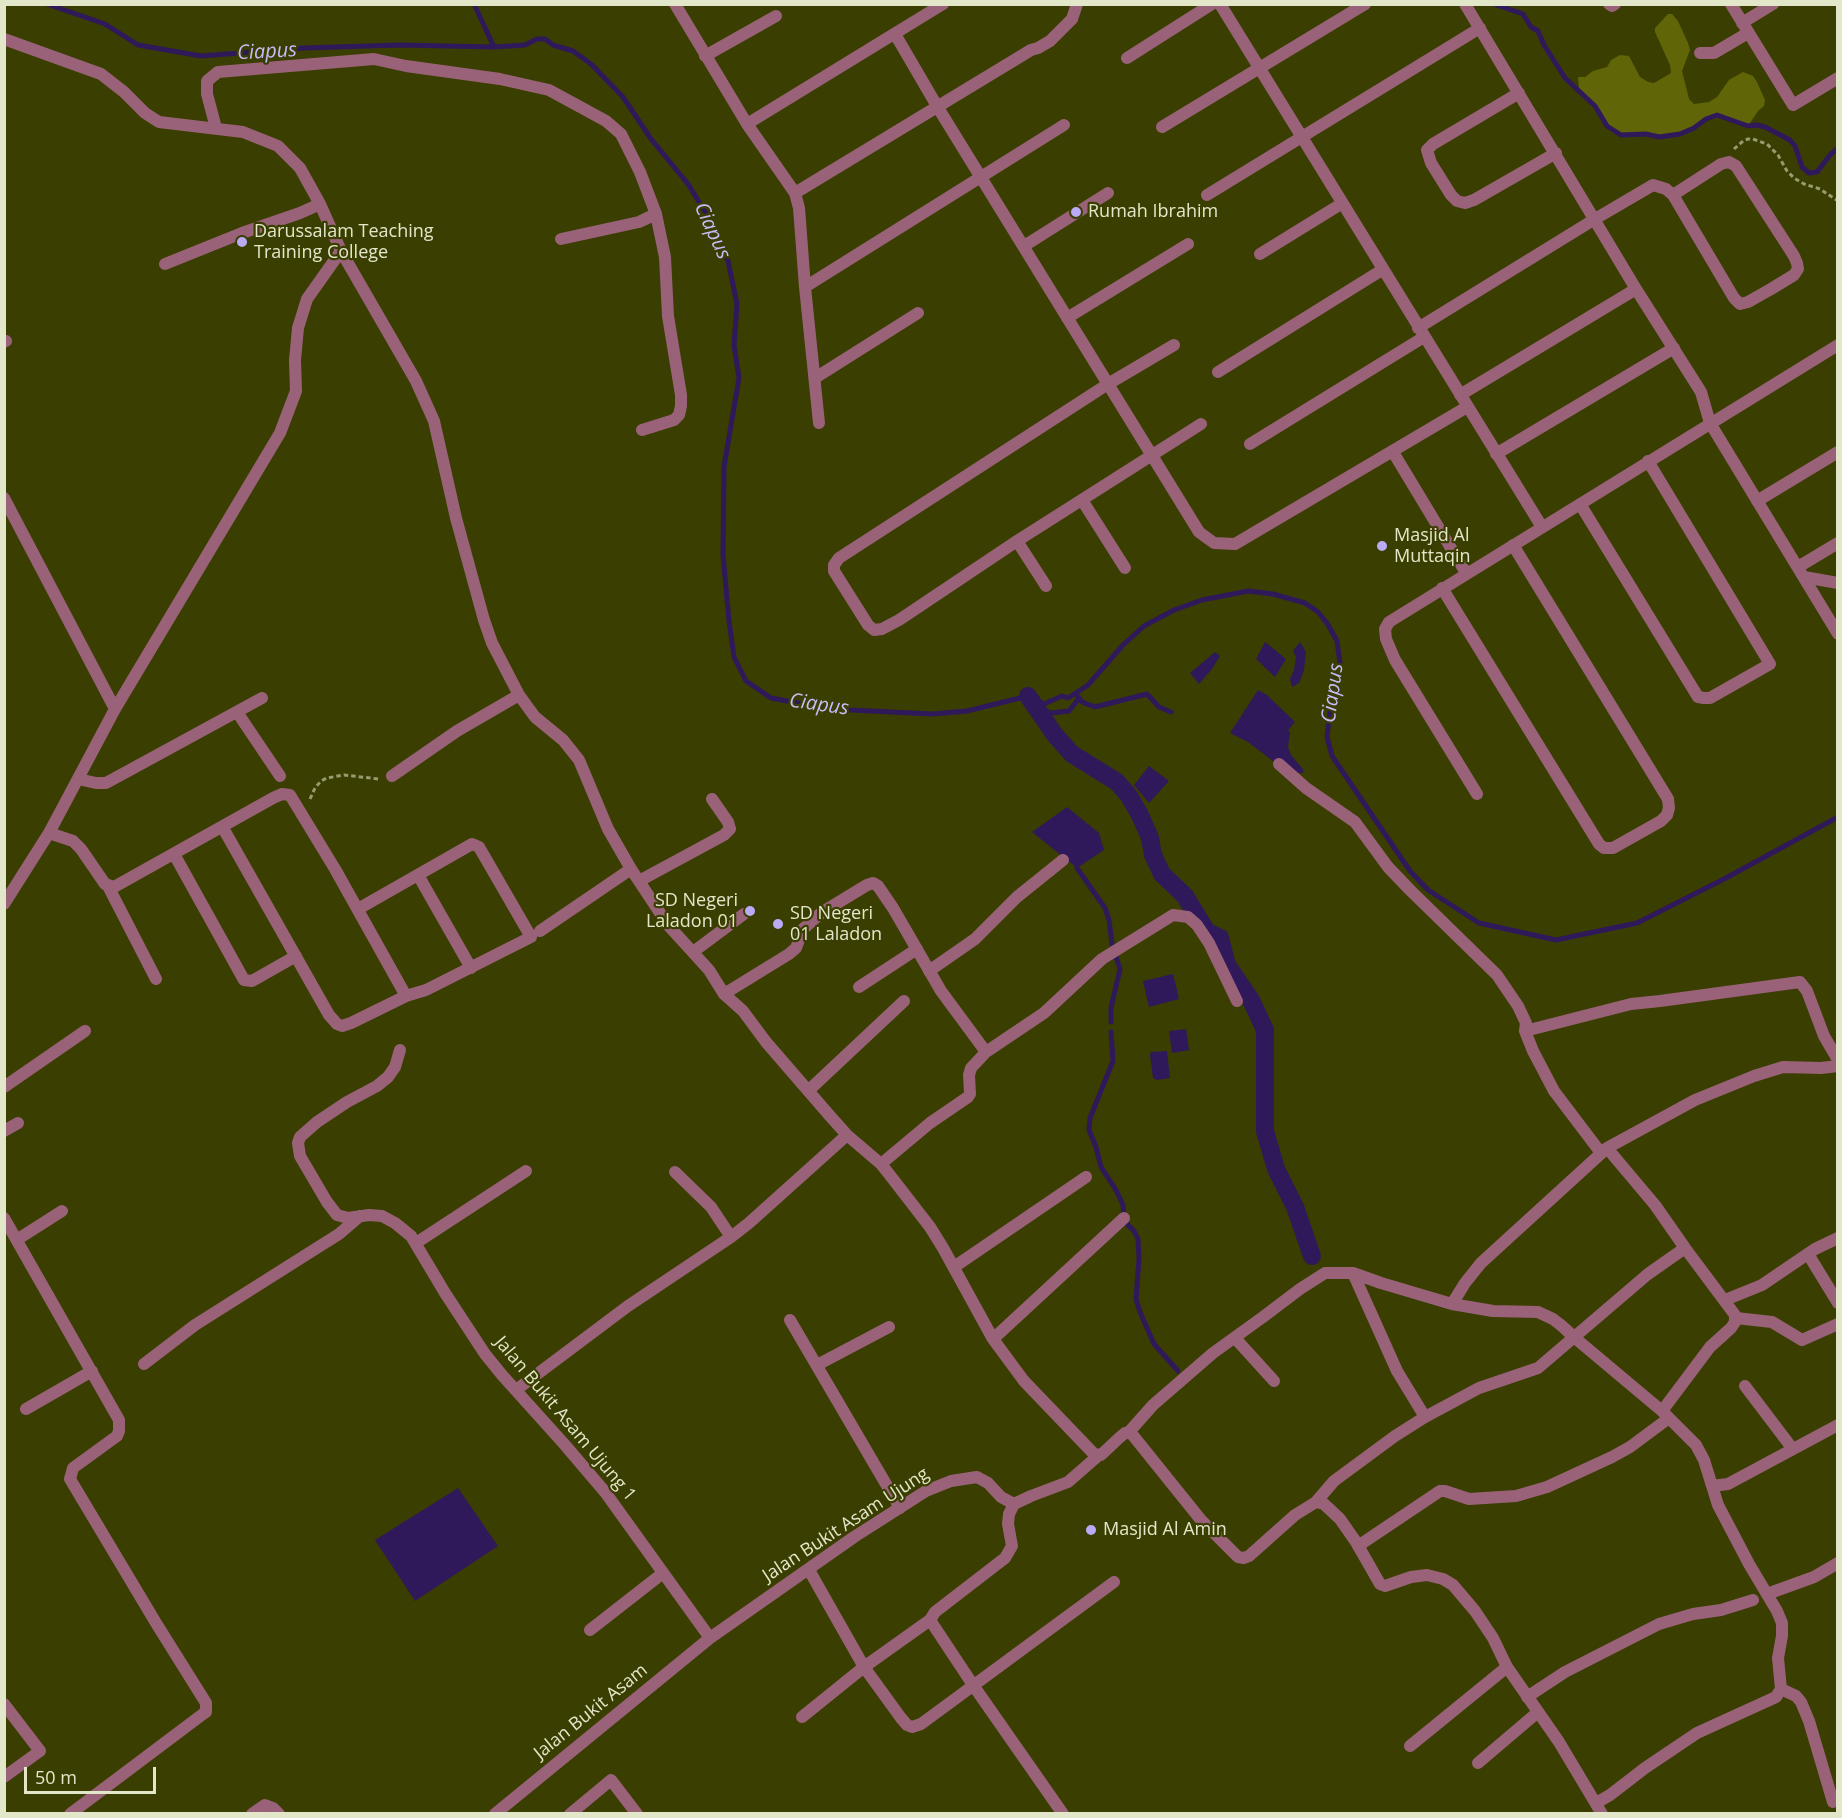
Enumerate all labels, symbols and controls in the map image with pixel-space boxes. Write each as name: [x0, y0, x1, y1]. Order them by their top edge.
water label: Ciapus: [237, 38, 297, 66]
water label: Ciapus: [688, 199, 736, 263]
place label: Rumah Ibrahim: [1088, 201, 1218, 223]
marker: Rumah Ibrahim: [1069, 205, 1083, 219]
place label: Darussalam Teaching Training College: [254, 221, 434, 264]
marker: Darussalam Teaching Training College: [235, 235, 249, 249]
place label: Masjid Al Muttaqin: [1394, 525, 1471, 568]
marker: Masjid Al Muttaqin: [1375, 539, 1389, 553]
water label: Ciapus: [1317, 662, 1349, 724]
water label: Ciapus: [788, 689, 850, 721]
place label: SD Negeri Laladon 01: [646, 890, 738, 932]
place label: SD Negeri 01 Laladon: [790, 903, 882, 946]
marker: SD Negeri Laladon 01: [743, 904, 757, 918]
marker: SD Negeri 01 Laladon: [771, 917, 785, 931]
street label: Jalan Bukit Asam Ujung 1: [490, 1332, 640, 1506]
street label: Jalan Bukit Asam Ujung: [759, 1463, 933, 1587]
place label: Masjid Al Amin: [1103, 1519, 1227, 1541]
marker: Masjid Al Amin: [1084, 1523, 1098, 1537]
street label: Jalan Bukit Asam: [530, 1660, 652, 1764]
scale bar: [27, 1755, 159, 1793]
text: 50 m: [35, 1765, 77, 1789]

